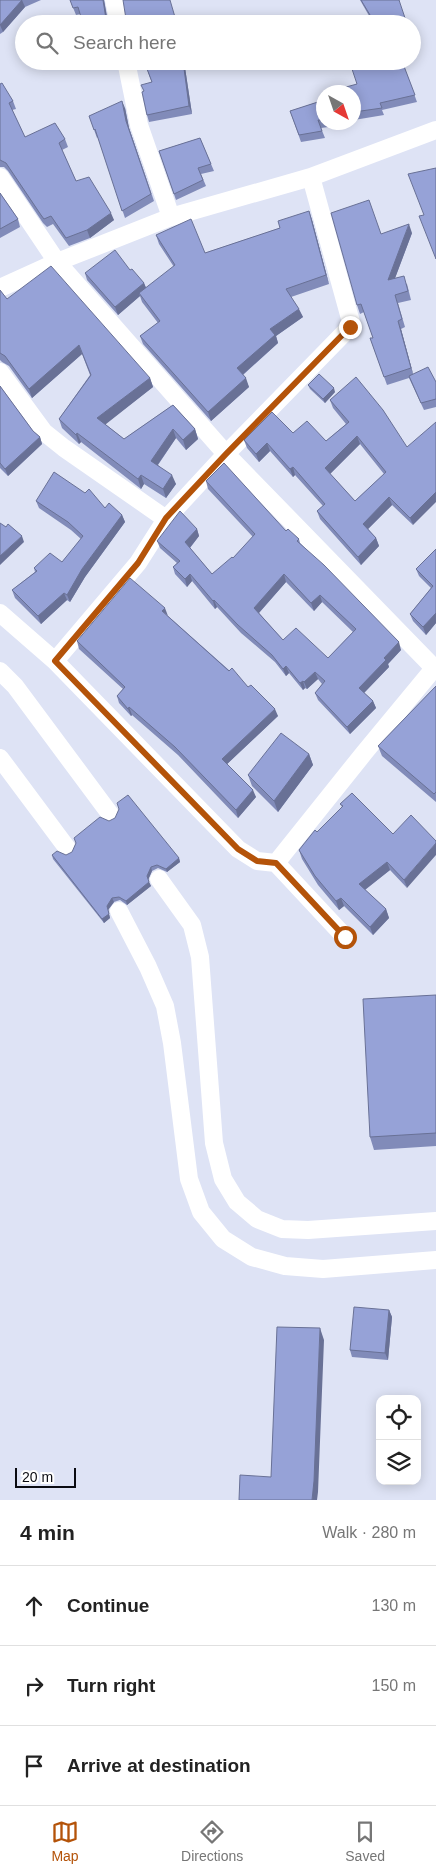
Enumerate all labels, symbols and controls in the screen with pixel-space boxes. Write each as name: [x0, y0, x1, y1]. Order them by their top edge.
search box: [15, 15, 421, 70]
icon: search: [33, 29, 61, 57]
text: Search here: [73, 32, 177, 53]
north arrow: [316, 85, 361, 130]
route end: [339, 316, 362, 339]
route start: [334, 926, 357, 949]
map controls: [376, 1395, 421, 1485]
button: locate: [376, 1395, 421, 1440]
button: layers: [376, 1440, 421, 1485]
scale bar: [15, 1465, 76, 1488]
text: 20 m: [22, 1469, 53, 1485]
text: 4 min: [20, 1521, 75, 1544]
text: Walk · 280 m: [322, 1524, 416, 1541]
icon: ahead: [20, 1592, 48, 1620]
text: Continue: [67, 1595, 149, 1616]
text: 130 m: [372, 1597, 416, 1614]
icon: right: [20, 1672, 48, 1700]
text: Turn right: [67, 1675, 155, 1696]
text: 150 m: [372, 1677, 416, 1694]
icon: arrive: [20, 1752, 48, 1780]
text: Arrive at destination: [67, 1755, 251, 1776]
tab: Map: [51, 1818, 79, 1864]
tab: Directions: [181, 1818, 243, 1864]
tab: Saved: [345, 1818, 385, 1864]

